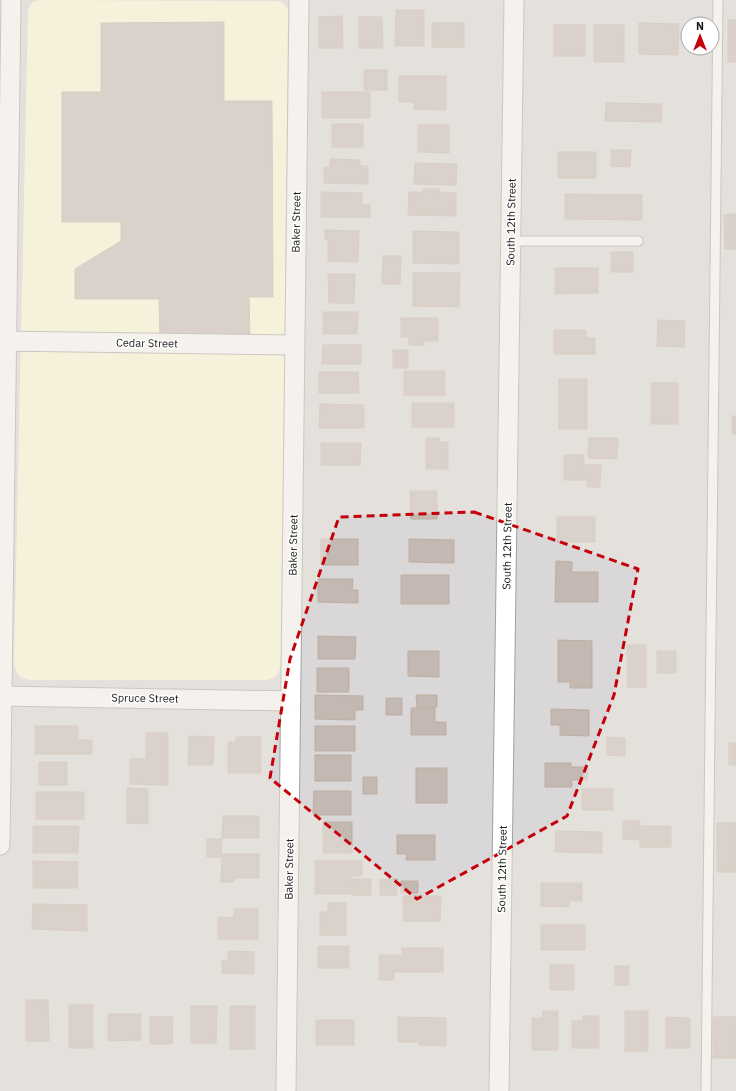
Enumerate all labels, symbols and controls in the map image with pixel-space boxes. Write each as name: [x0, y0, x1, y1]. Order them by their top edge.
north arrow: [680, 16, 720, 56]
text: N: [696, 19, 704, 33]
street label: South 12th Street: [503, 178, 519, 266]
street label: Baker Street: [288, 191, 304, 253]
street label: Cedar Street: [116, 335, 178, 351]
street label: South 12th Street: [499, 502, 515, 590]
street label: Baker Street: [285, 514, 301, 576]
street label: Spruce Street: [111, 690, 179, 706]
street label: South 12th Street: [494, 825, 510, 913]
street label: Baker Street: [281, 838, 297, 900]

